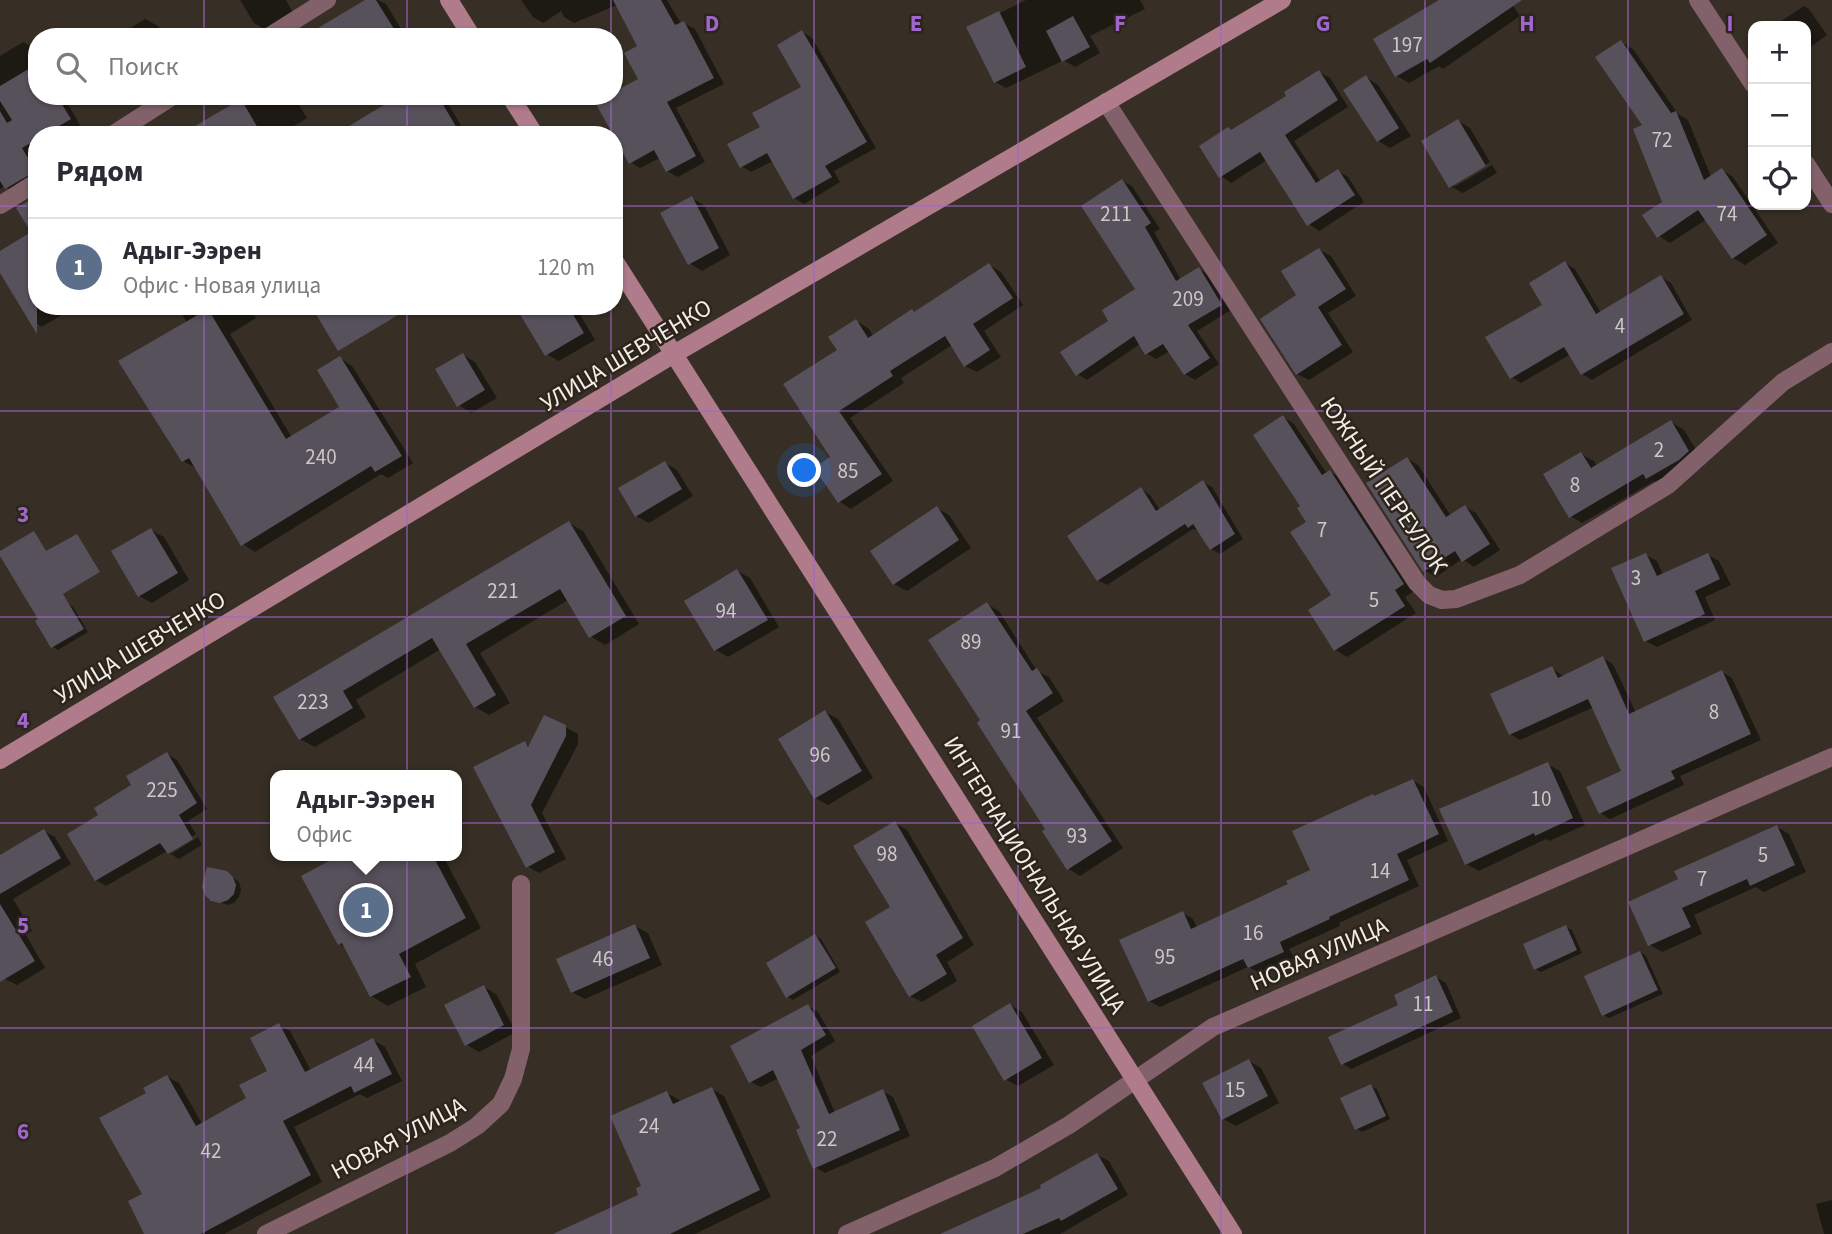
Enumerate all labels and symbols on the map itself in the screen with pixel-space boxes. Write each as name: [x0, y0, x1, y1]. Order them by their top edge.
text: D: [705, 7, 719, 40]
text: E: [910, 7, 922, 40]
text: F: [1114, 7, 1126, 40]
text: G: [1316, 7, 1330, 40]
text: H: [1519, 7, 1535, 40]
text: I: [1727, 7, 1733, 40]
house number: 197: [1391, 30, 1423, 60]
house number: 72: [1652, 125, 1672, 155]
house number: 211: [1100, 199, 1132, 229]
house number: 74: [1717, 199, 1737, 229]
house number: 209: [1172, 284, 1204, 314]
street label: УЛИЦА ШЕВЧЕНКО: [534, 290, 719, 421]
house number: 4: [1615, 311, 1625, 341]
street label: ЮЖНЫЙ ПЕРЕУЛОК: [1311, 390, 1456, 581]
house number: 2: [1654, 435, 1664, 465]
house number: 240: [305, 442, 337, 472]
your location: [787, 453, 821, 487]
house number: 85: [838, 456, 858, 486]
house number: 8: [1570, 470, 1580, 500]
text: 3: [17, 498, 29, 531]
house number: 7: [1317, 515, 1327, 545]
house number: 3: [1631, 563, 1641, 593]
house number: 221: [487, 576, 519, 606]
street label: УЛИЦА ШЕВЧЕНКО: [48, 582, 233, 713]
house number: 5: [1369, 585, 1379, 615]
house number: 94: [716, 596, 736, 626]
house number: 89: [961, 627, 981, 657]
house number: 223: [297, 687, 329, 717]
house number: 8: [1709, 697, 1719, 727]
text: 4: [17, 704, 29, 737]
house number: 91: [1001, 716, 1021, 746]
street label: ИНТЕРНАЦИОНАЛЬНАЯ УЛИЦА: [934, 730, 1135, 1021]
house number: 96: [810, 740, 830, 770]
house number: 225: [146, 775, 178, 805]
house number: 10: [1531, 784, 1551, 814]
house number: 93: [1067, 821, 1087, 851]
house number: 98: [877, 839, 897, 869]
house number: 5: [1758, 840, 1768, 870]
house number: 14: [1370, 856, 1390, 886]
house number: 7: [1697, 864, 1707, 894]
pin: 1: [343, 884, 389, 936]
street label: НОВАЯ УЛИЦА: [1245, 908, 1394, 1000]
text: 5: [17, 909, 29, 942]
house number: 16: [1243, 918, 1263, 948]
house number: 95: [1155, 942, 1175, 972]
house number: 46: [593, 944, 613, 974]
house number: 11: [1413, 989, 1433, 1019]
house number: 44: [354, 1050, 374, 1080]
house number: 15: [1225, 1075, 1245, 1105]
street label: НОВАЯ УЛИЦА: [325, 1088, 472, 1189]
house number: 24: [639, 1111, 659, 1141]
text: 6: [17, 1115, 29, 1148]
house number: 22: [817, 1124, 837, 1154]
house number: 42: [201, 1136, 221, 1166]

